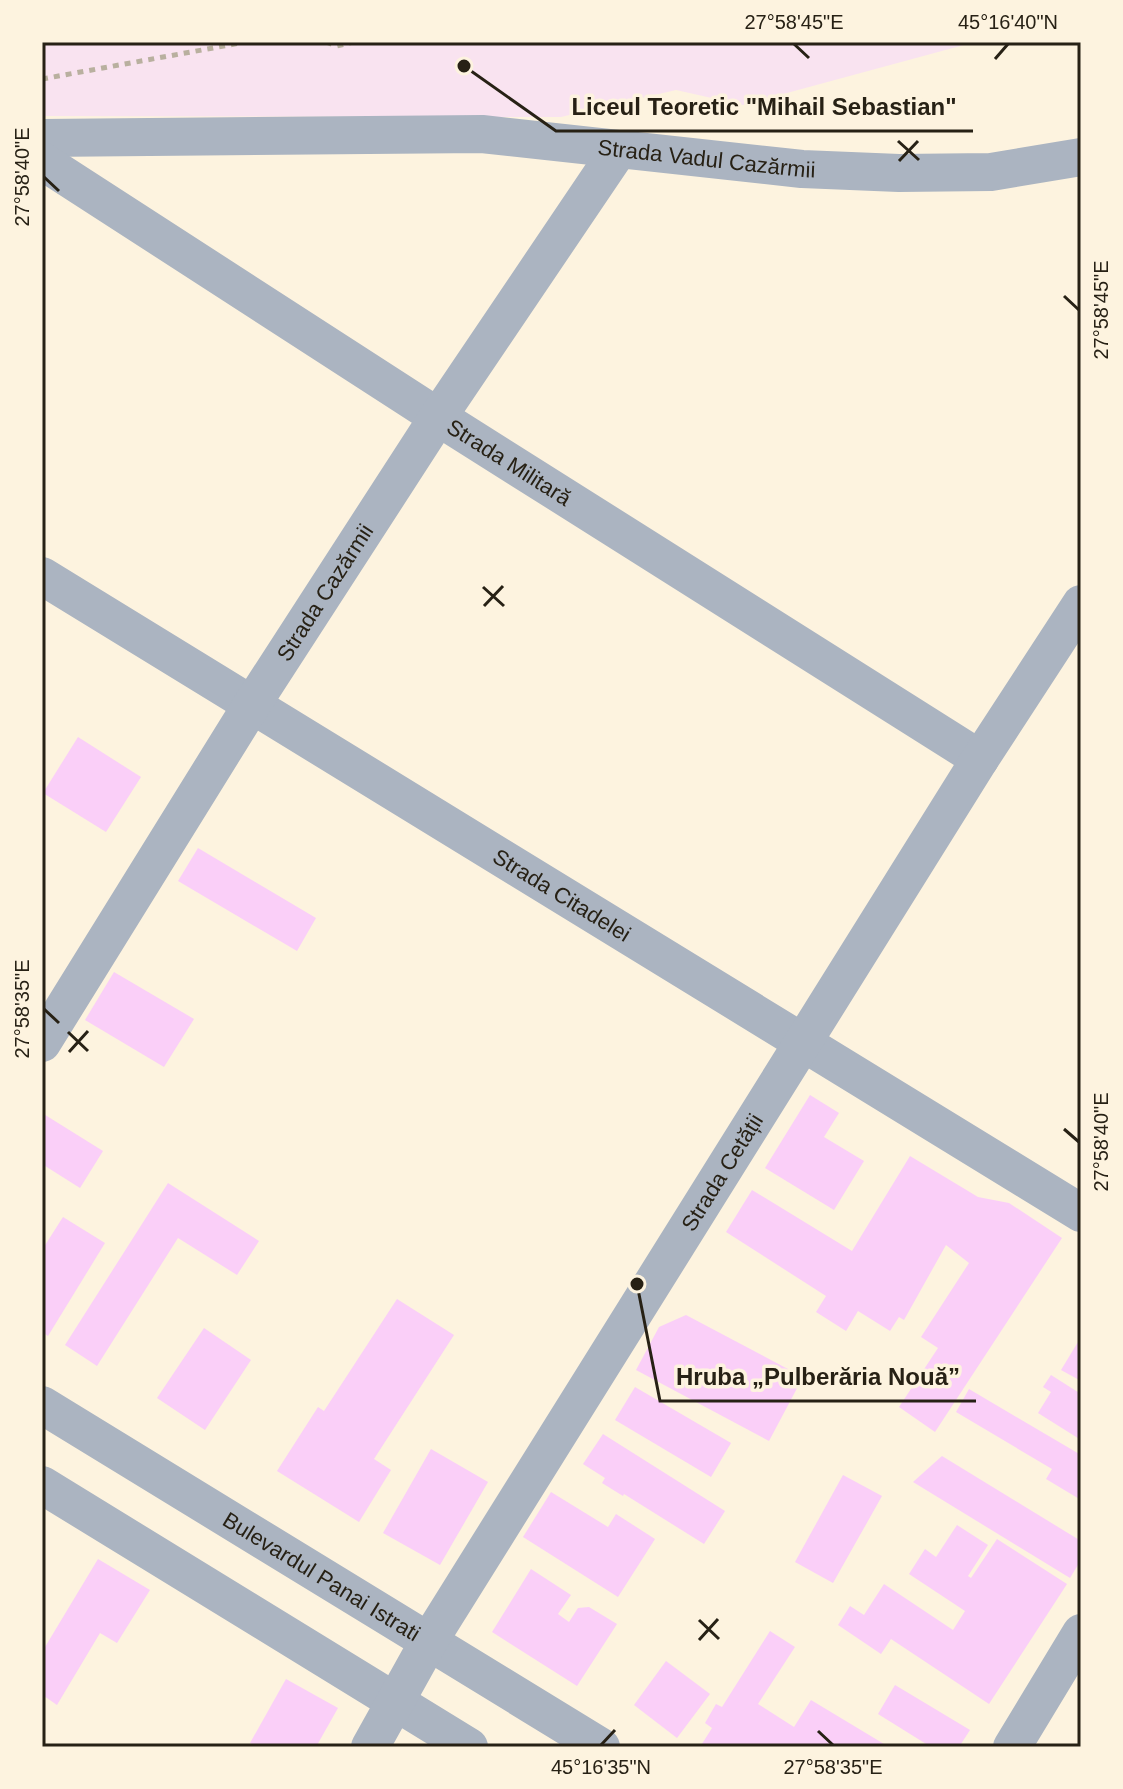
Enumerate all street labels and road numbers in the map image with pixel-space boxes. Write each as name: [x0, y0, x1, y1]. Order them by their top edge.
street label: Strada Vadul Cazărmii: [597, 135, 816, 183]
street label: Strada Militară: [442, 414, 576, 511]
street label: Strada Cazărmii: [272, 519, 378, 666]
street label: Strada Citadelei: [488, 844, 635, 947]
street label: Strada Cetății: [676, 1109, 768, 1236]
street label: Bulevardul Panai Istrati: [218, 1507, 425, 1646]

